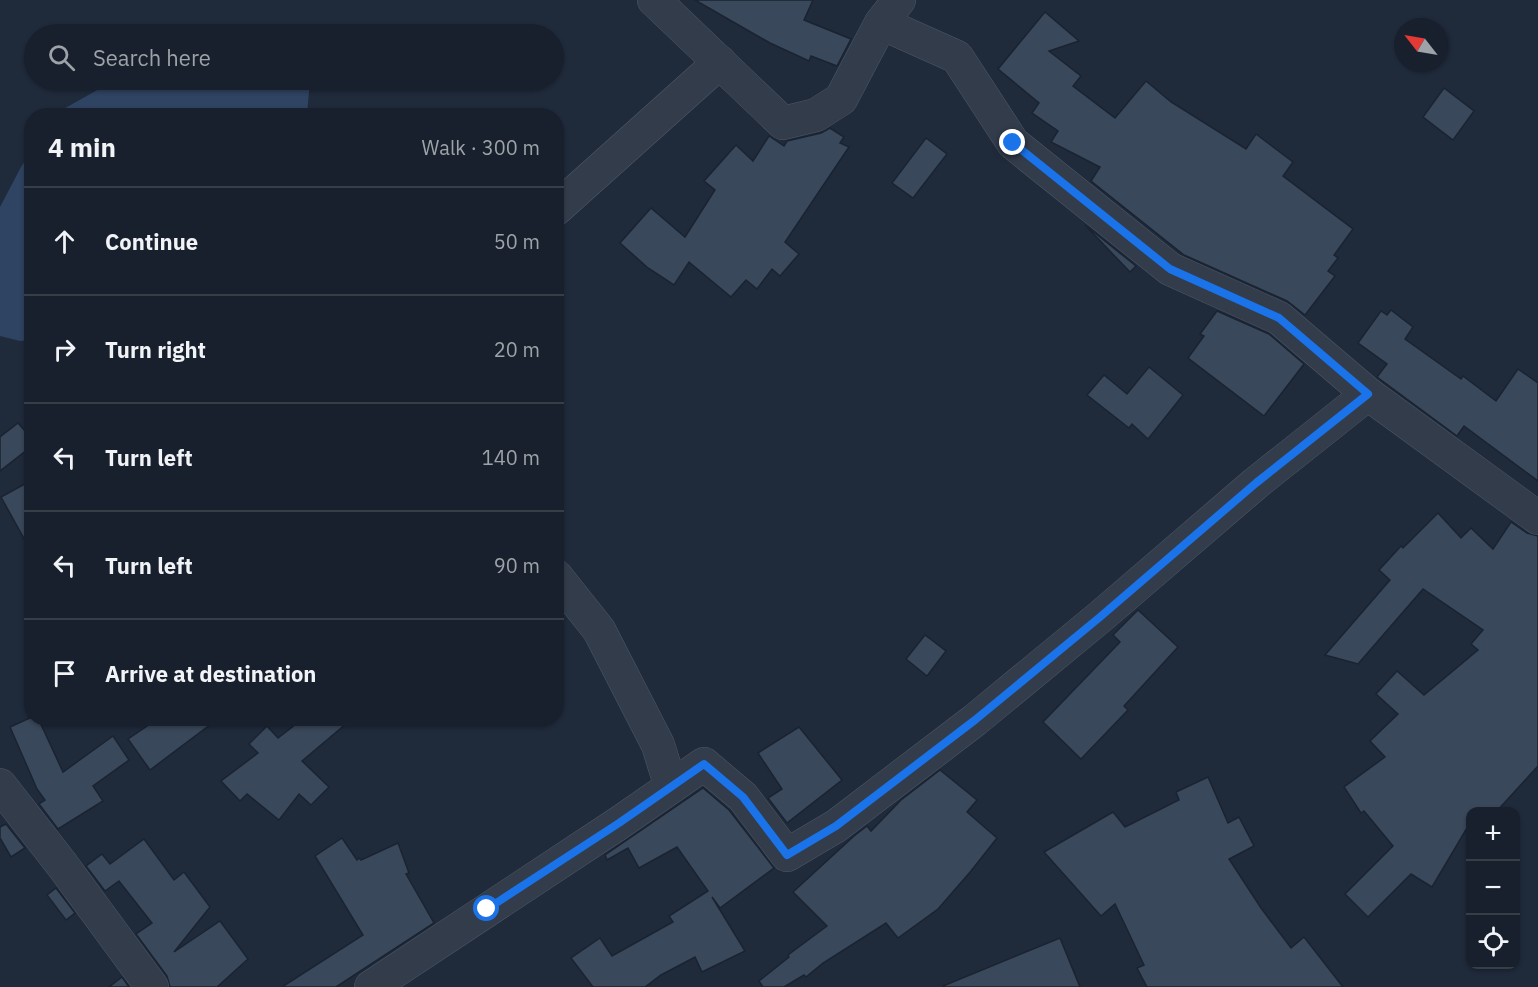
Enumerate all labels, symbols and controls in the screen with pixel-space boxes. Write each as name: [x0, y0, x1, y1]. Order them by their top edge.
north arrow: [1394, 18, 1448, 72]
search box: [24, 24, 564, 90]
icon: search: [45, 41, 78, 74]
text: Search here: [93, 43, 211, 72]
route end: [999, 129, 1025, 155]
text: 4 min: [48, 130, 116, 164]
text: Walk · 300 m: [422, 134, 540, 161]
icon: ahead: [48, 225, 81, 258]
text: Continue: [105, 227, 198, 256]
text: 50 m: [494, 228, 540, 255]
icon: right: [48, 333, 81, 366]
text: Turn right: [105, 335, 206, 364]
text: 20 m: [494, 336, 540, 363]
icon: left: [48, 441, 81, 474]
text: Turn left: [105, 443, 193, 472]
text: 140 m: [482, 444, 540, 471]
icon: left: [48, 549, 81, 582]
text: Turn left: [105, 551, 193, 580]
text: 90 m: [494, 552, 540, 579]
icon: arrive: [48, 657, 81, 690]
text: Arrive at destination: [105, 659, 316, 688]
map controls: [1466, 807, 1520, 969]
button: +: [1466, 807, 1520, 861]
button: −: [1466, 861, 1520, 915]
route start: [473, 895, 499, 921]
button: locate: [1466, 915, 1520, 969]

